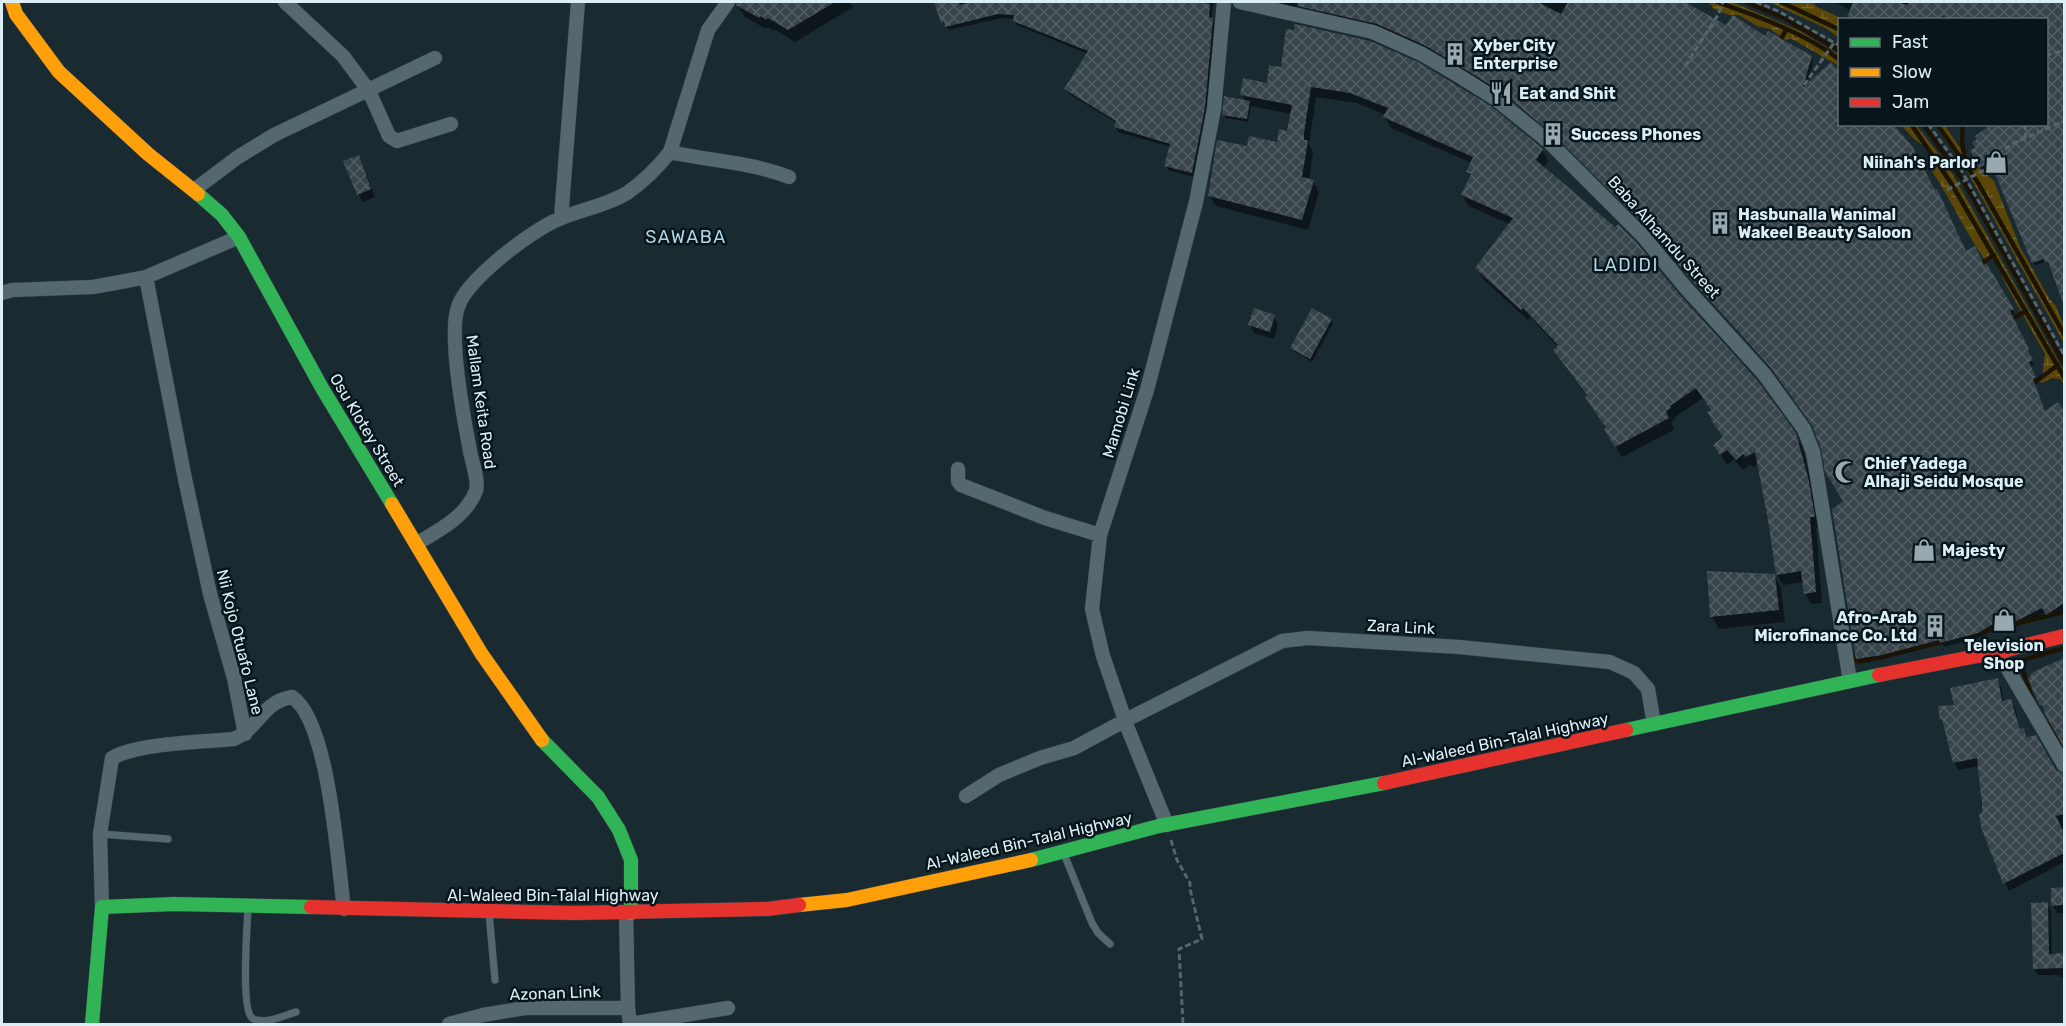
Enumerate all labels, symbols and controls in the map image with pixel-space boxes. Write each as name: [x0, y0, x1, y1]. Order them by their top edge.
legend: [1838, 18, 2048, 126]
text: Fast: [1892, 31, 1928, 53]
place label: Xyber City Enterprise: [1473, 36, 1558, 73]
building icon: Xyber City Enterprise: [1442, 41, 1468, 67]
text: Slow: [1892, 61, 1932, 83]
restaurant icon: Eat and Shit: [1488, 80, 1514, 106]
place label: Eat and Shit: [1519, 84, 1616, 103]
text: Jam: [1892, 91, 1929, 113]
building icon: Success Phones: [1540, 121, 1566, 147]
place label: Success Phones: [1571, 125, 1701, 144]
shop icon: Niinah's Parlor: [1983, 149, 2009, 175]
place label: Niinah's Parlor: [1863, 153, 1979, 172]
street label: Baba Alhamdu Street: [1604, 172, 1724, 302]
place label: Hasbunalla Wanimal Wakeel Beauty Saloon: [1738, 205, 1911, 242]
building icon: Hasbunalla Wanimal Wakeel Beauty Saloon: [1707, 210, 1733, 236]
district label: SAWABA: [645, 226, 727, 248]
district label: LADIDI: [1593, 254, 1659, 276]
street label: Mallam Keita Road: [462, 334, 500, 470]
street label: Mamobi Link: [1098, 365, 1144, 460]
street label: Osu Klotey Street: [326, 370, 408, 490]
place label: Chief Yadega Alhaji Seidu Mosque: [1864, 454, 2023, 491]
mosque icon: Chief Yadega Alhaji Seidu Mosque: [1833, 459, 1859, 485]
shop icon: Majesty: [1911, 537, 1937, 563]
place label: Majesty: [1942, 541, 2006, 560]
street label: Nii Kojo Otuafo Lane: [213, 567, 267, 717]
shop icon: Television Shop: [1991, 607, 2017, 633]
place label: Afro-Arab Microfinance Co. Ltd: [1755, 608, 1917, 645]
building icon: Afro-Arab Microfinance Co. Ltd: [1922, 613, 1948, 639]
street label: Zara Link: [1367, 616, 1436, 638]
place label: Television Shop: [1964, 636, 2044, 673]
street label: Al-Waleed Bin-Talal Highway: [1400, 709, 1610, 771]
street label: Al-Waleed Bin-Talal Highway: [924, 808, 1134, 874]
street label: Al-Waleed Bin-Talal Highway: [447, 886, 659, 905]
street label: Azonan Link: [509, 982, 602, 1004]

